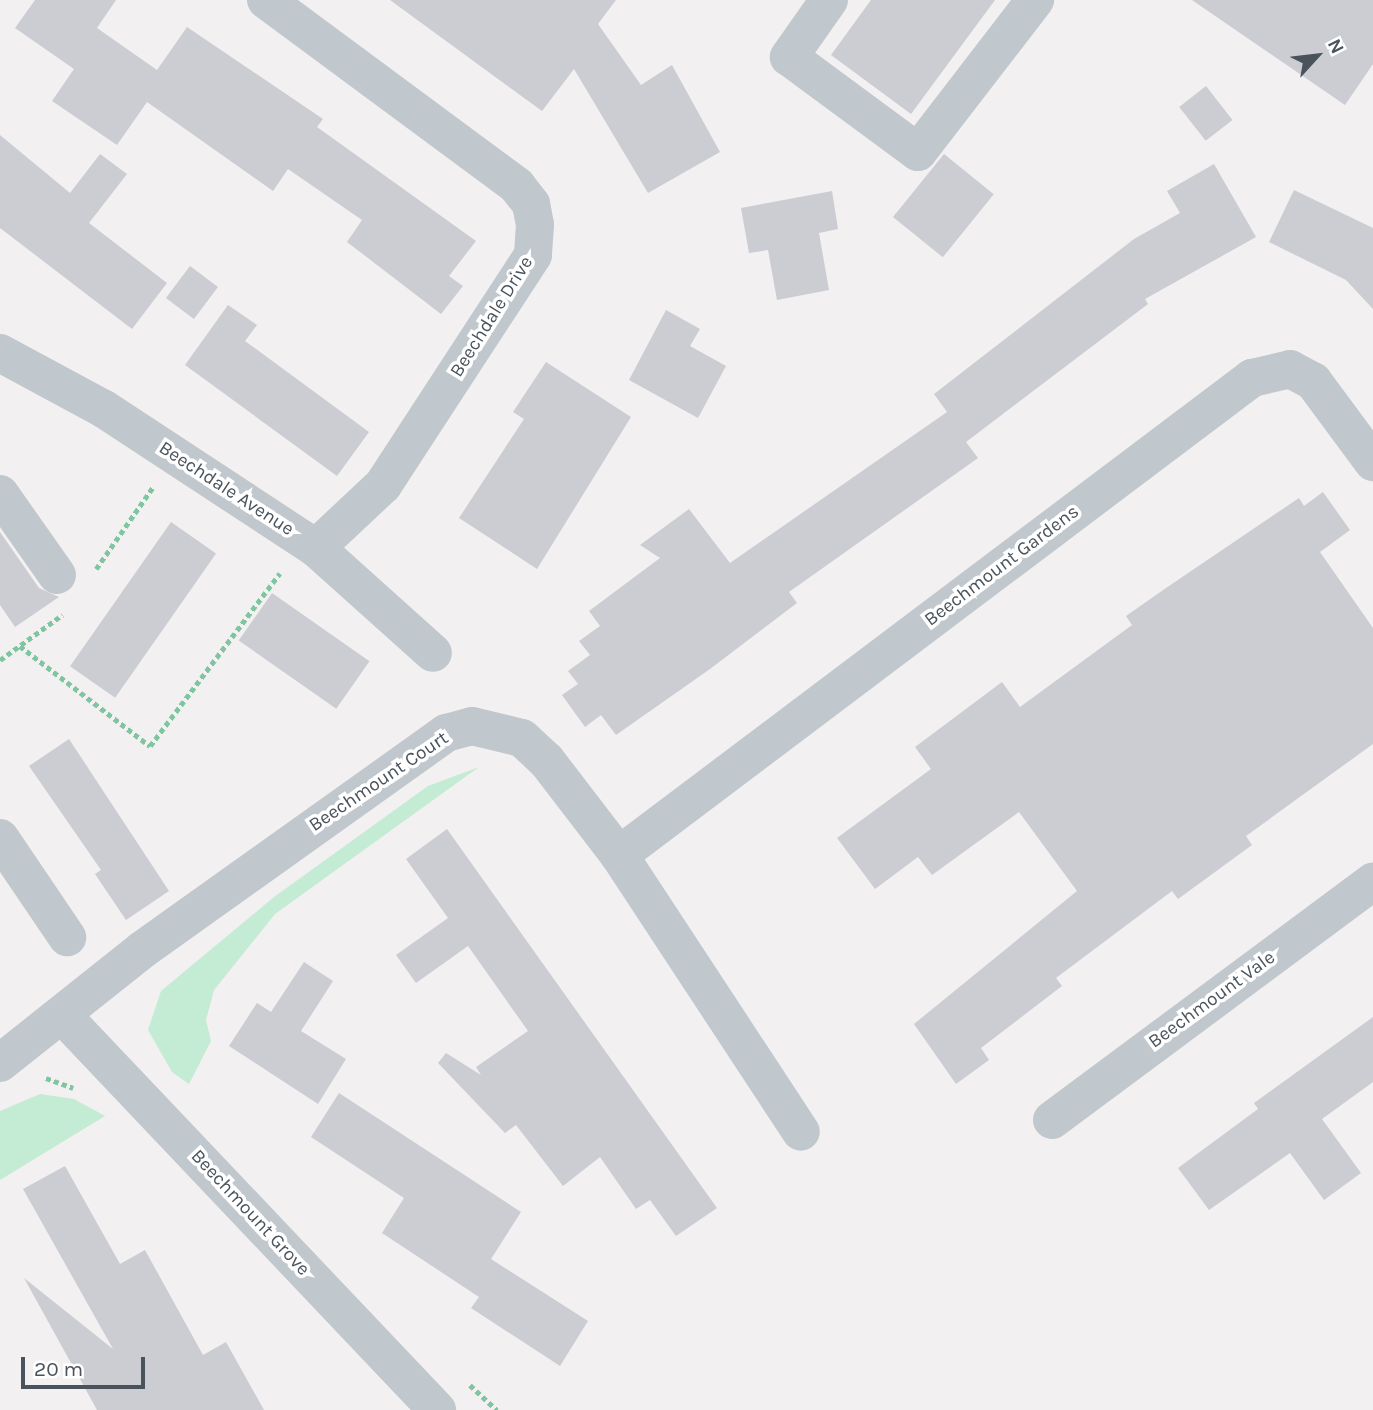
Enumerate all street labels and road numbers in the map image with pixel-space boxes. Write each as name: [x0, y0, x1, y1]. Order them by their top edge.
street label: Beechdale Drive: [446, 252, 538, 382]
street label: Beechdale Avenue: [154, 437, 298, 541]
street label: Beechmount Gardens: [920, 501, 1084, 631]
street label: Beechmount Court: [305, 727, 453, 837]
street label: Beechmount Vale: [1144, 946, 1280, 1054]
street label: Beechmount Grove: [186, 1145, 314, 1281]

